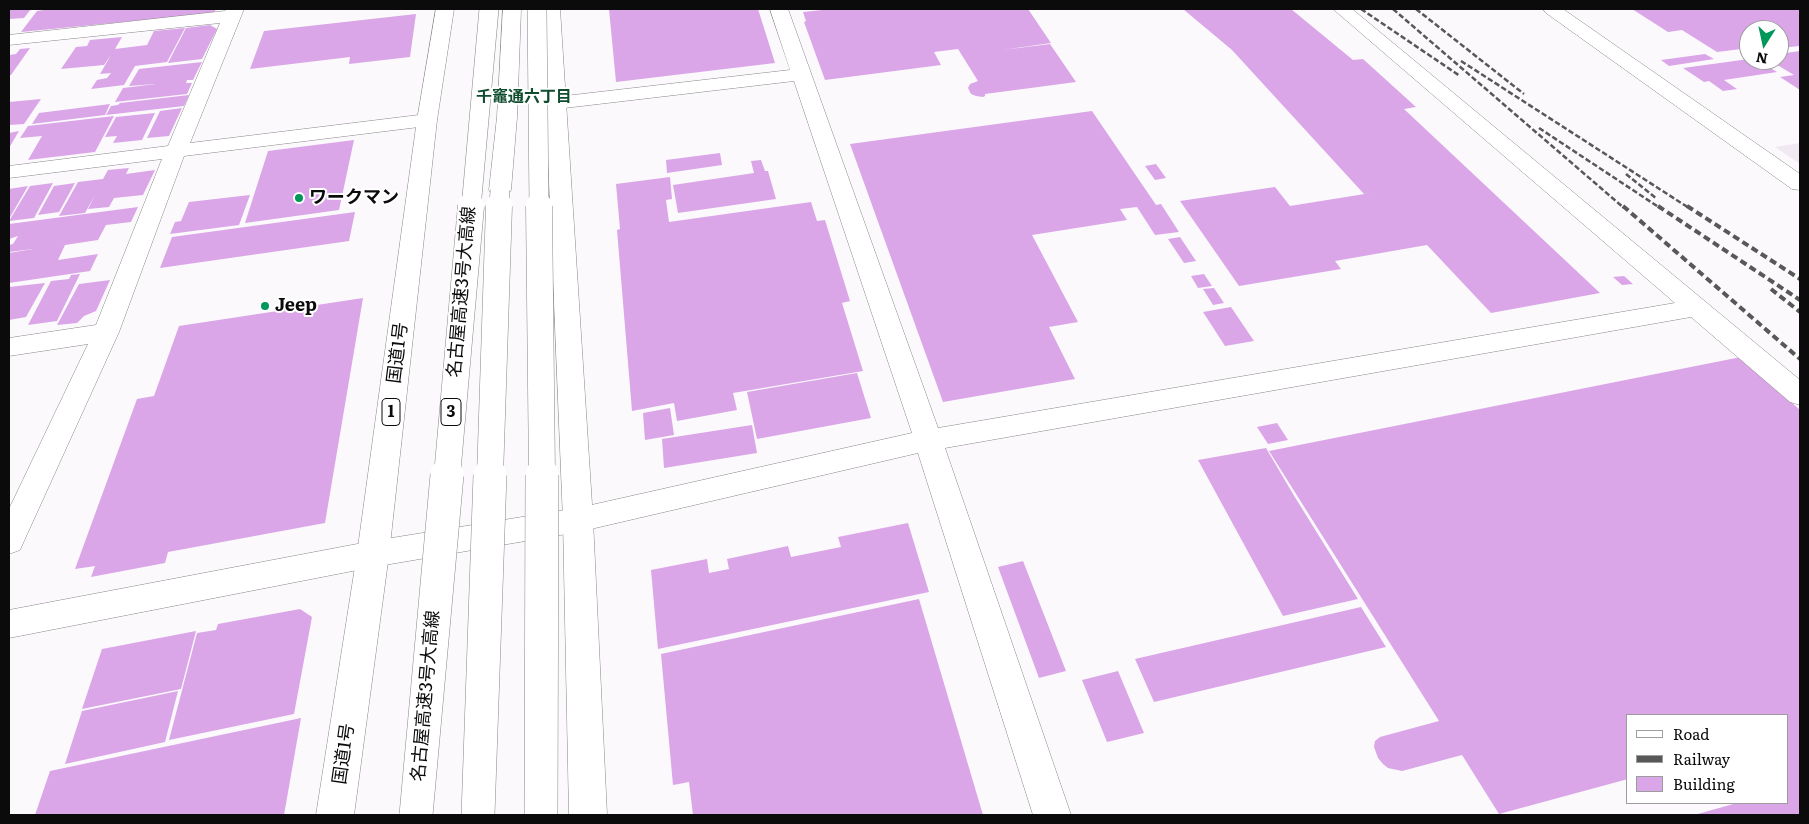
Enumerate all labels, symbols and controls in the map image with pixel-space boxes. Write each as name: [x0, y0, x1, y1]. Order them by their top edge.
north arrow: [1739, 20, 1789, 70]
text: N: [1754, 48, 1769, 70]
district label: 千竈通六丁目: [476, 87, 572, 107]
place label: ワークマン: [309, 187, 399, 209]
marker: ワークマン: [293, 192, 305, 204]
street label: 名古屋高速3号大高線: [444, 206, 480, 378]
place label: Jeep: [275, 295, 317, 317]
marker: Jeep: [259, 300, 271, 312]
street label: 国道1号: [384, 321, 412, 385]
road number: 1: [382, 398, 400, 426]
road number: 3: [441, 398, 461, 426]
street label: 名古屋高速3号大高線: [408, 610, 444, 782]
legend: [1626, 714, 1789, 804]
street label: 国道1号: [329, 722, 359, 786]
text: Road: [1673, 722, 1709, 745]
text: Railway: [1673, 747, 1730, 770]
text: Building: [1673, 772, 1735, 795]

